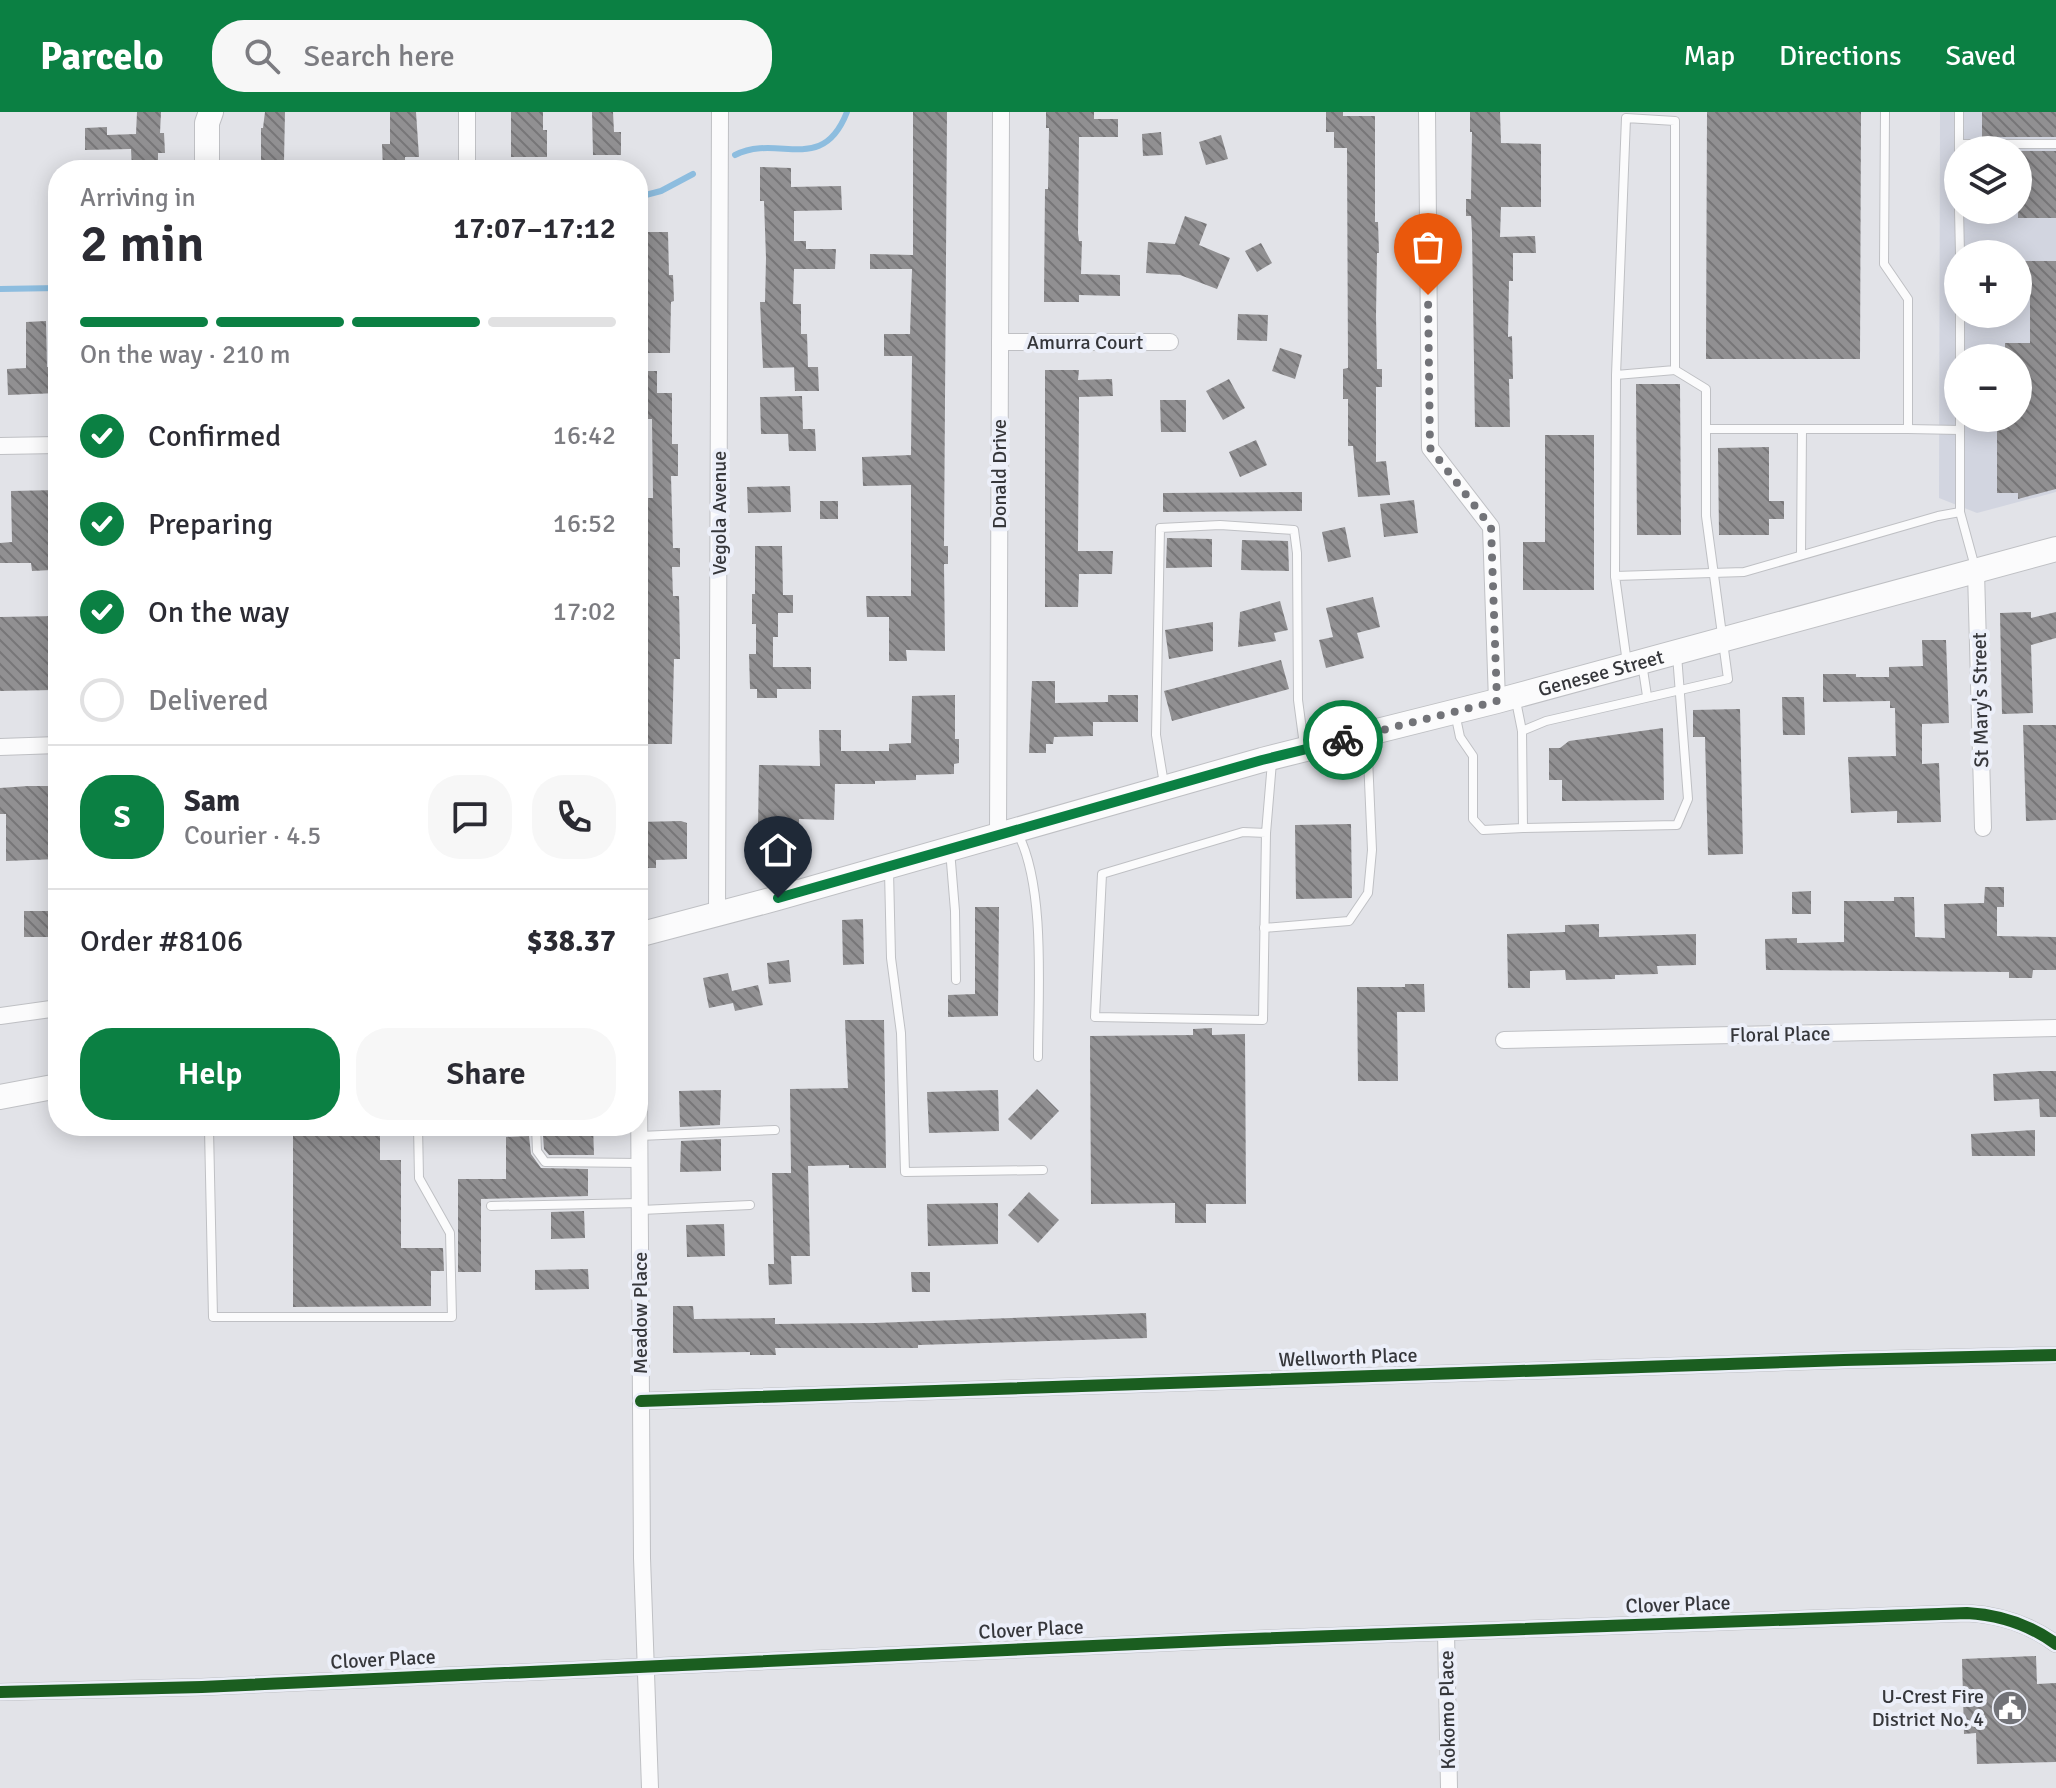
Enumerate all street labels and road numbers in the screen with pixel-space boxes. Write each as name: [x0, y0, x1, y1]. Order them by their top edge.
street label: Amurra Court: [1027, 330, 1143, 355]
street label: Donald Drive: [987, 419, 1012, 529]
street label: Vegola Avenue: [707, 451, 732, 575]
street label: St Mary's Street: [1967, 632, 1994, 768]
street label: Genesee Street: [1535, 644, 1667, 702]
street label: Floral Place: [1729, 1021, 1831, 1048]
street label: Meadow Place: [628, 1252, 653, 1374]
street label: Wellworth Place: [1278, 1343, 1418, 1372]
street label: Clover Place: [1625, 1590, 1731, 1619]
street label: Clover Place: [978, 1614, 1084, 1645]
street label: Clover Place: [330, 1644, 436, 1675]
street label: Kokomo Place: [1434, 1650, 1461, 1770]

